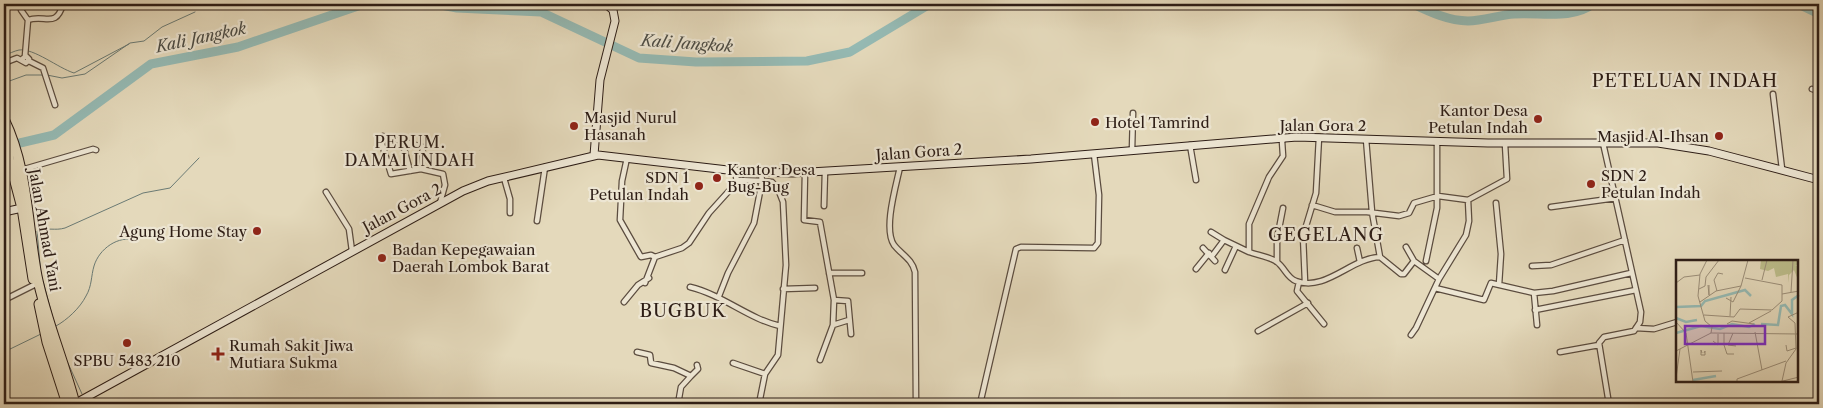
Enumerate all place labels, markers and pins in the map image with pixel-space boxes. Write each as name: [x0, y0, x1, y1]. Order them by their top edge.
place label: Kantor Desa Petulan Indah: [1428, 101, 1529, 137]
place label: Masjid Nurul Hasanah: [584, 108, 677, 144]
place label: Hotel Tamrind: [1105, 113, 1210, 132]
marker: Kantor Desa Petulan Indah: [1532, 113, 1544, 125]
marker: Hotel Tamrind: [1089, 116, 1101, 128]
marker: Masjid Nurul Hasanah: [568, 120, 580, 132]
place label: Masjid Al-Ihsan: [1597, 127, 1710, 146]
marker: Masjid Al-Ihsan: [1713, 130, 1725, 142]
place label: Kantor Desa Bug-Bug: [727, 160, 816, 196]
place label: SDN 2 Petulan Indah: [1601, 166, 1701, 202]
place label: SDN 1 Petulan Indah: [589, 168, 690, 204]
marker: Kantor Desa Bug-Bug: [711, 172, 723, 184]
marker: SDN 2 Petulan Indah: [1585, 178, 1597, 190]
marker: SDN 1 Petulan Indah: [693, 180, 705, 192]
place label: Agung Home Stay: [118, 222, 248, 241]
marker: Agung Home Stay: [251, 225, 263, 237]
place label: Badan Kepegawaian Daerah Lombok Barat: [392, 240, 550, 276]
marker: Badan Kepegawaian Daerah Lombok Barat: [376, 252, 388, 264]
place label: Rumah Sakit Jiwa Mutiara Sukma: [229, 336, 354, 372]
marker: SPBU 5483 210: [121, 337, 133, 349]
marker: Rumah Sakit Jiwa Mutiara Sukma: [211, 347, 225, 361]
place label: SPBU 5483 210: [73, 351, 181, 370]

